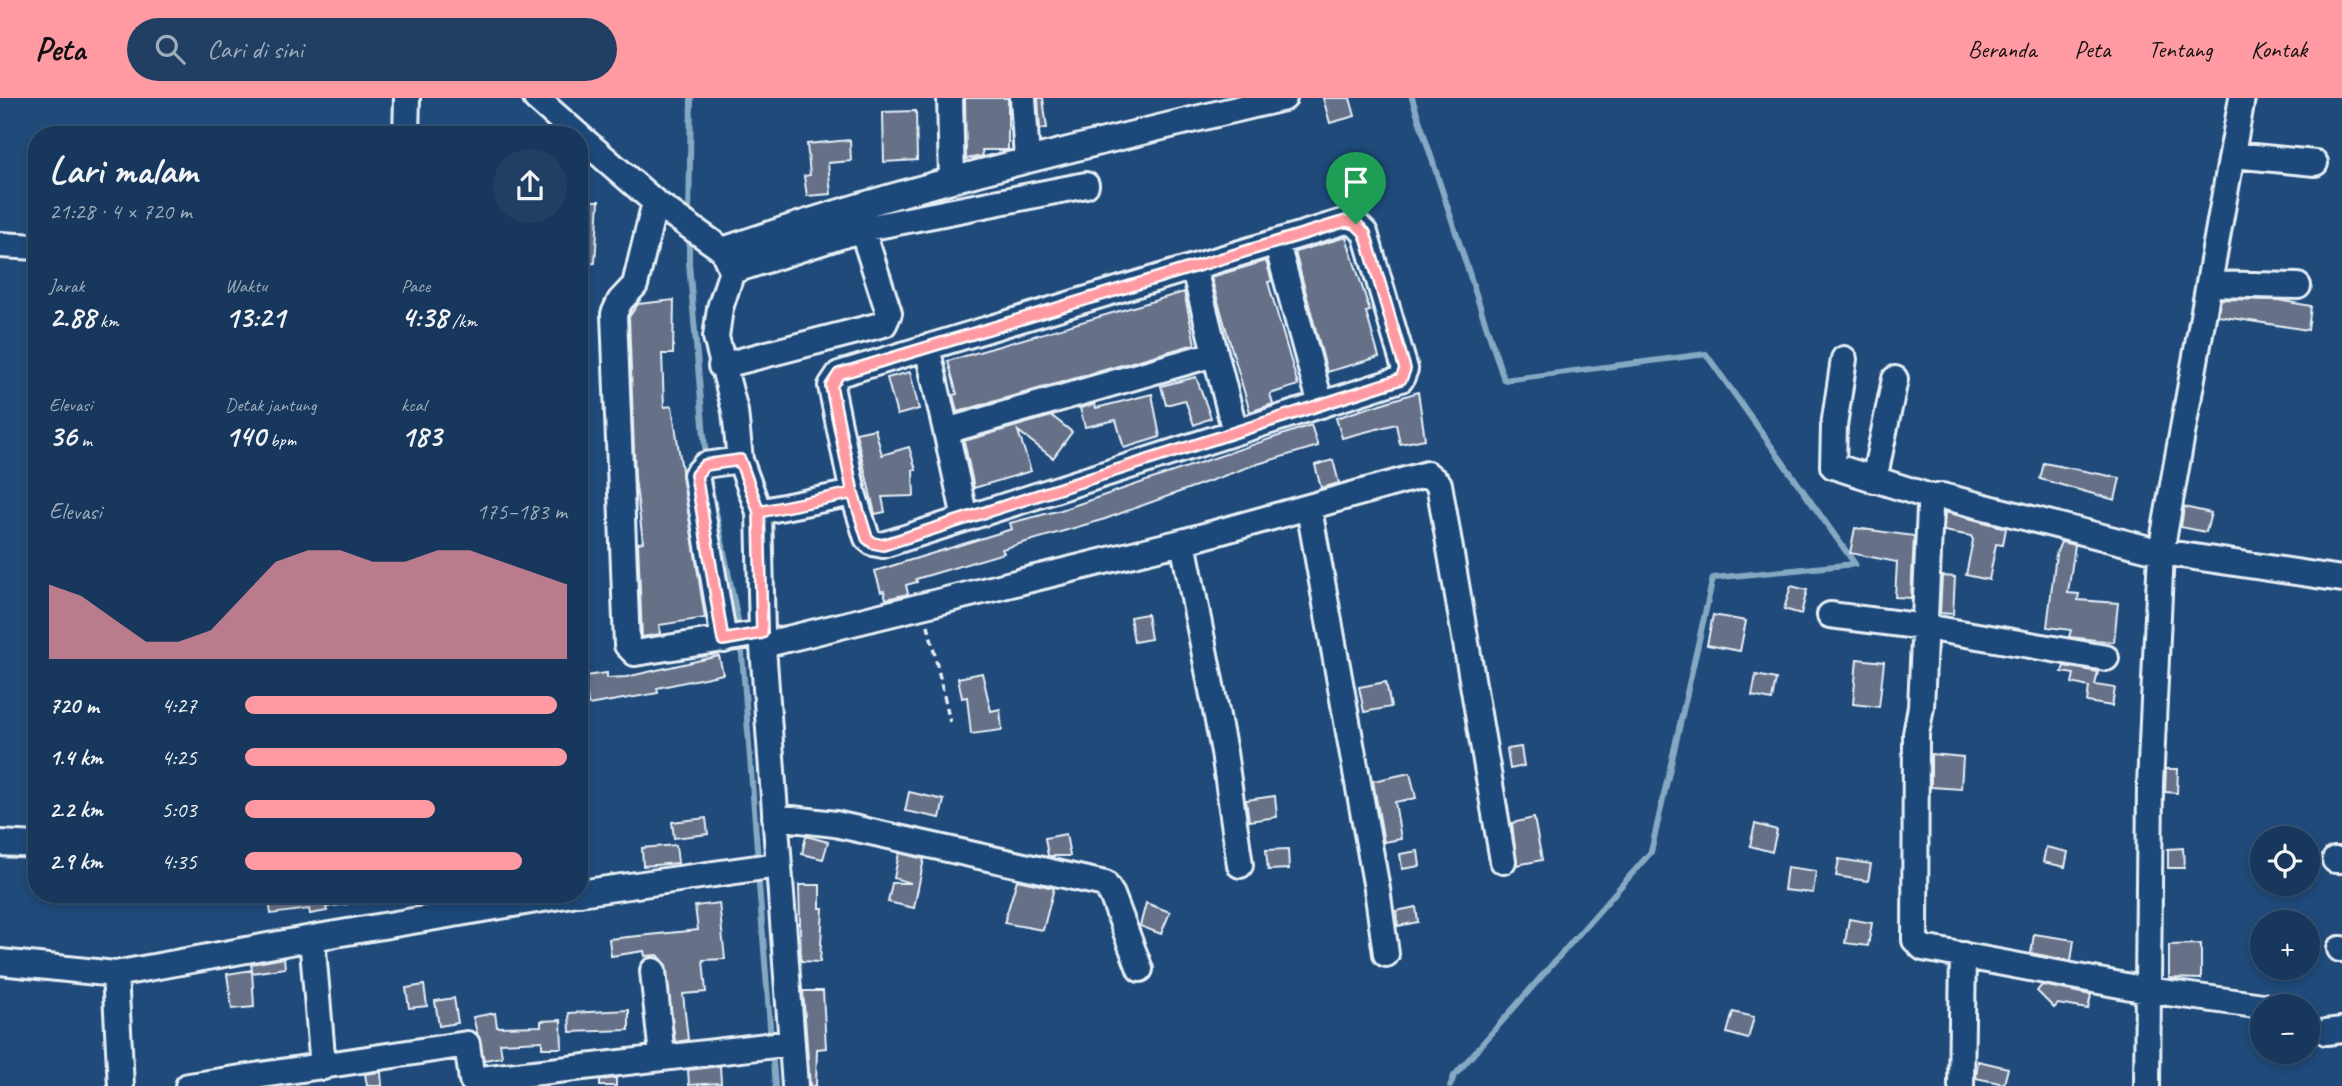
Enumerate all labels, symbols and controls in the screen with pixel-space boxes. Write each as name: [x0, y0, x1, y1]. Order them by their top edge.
search box: [127, 18, 617, 81]
text: Peta: [35, 28, 85, 70]
icon: search: [151, 30, 189, 68]
text: Cari di sini: [207, 33, 303, 66]
text: Beranda: [1968, 34, 2036, 64]
text: Peta: [2074, 34, 2110, 64]
text: Tentang: [2148, 34, 2213, 64]
text: Kontak: [2251, 34, 2307, 64]
text: Lari malam: [49, 147, 197, 194]
button: share: [493, 149, 567, 223]
pin: [1326, 152, 1386, 224]
icon: arrive: [1337, 163, 1375, 201]
text: 21:28 · 4 × 720 m: [49, 197, 192, 226]
text: Jarak: [49, 274, 84, 298]
text: Waktu: [225, 274, 267, 298]
text: Pace: [401, 274, 430, 298]
text: 2.88: [49, 298, 95, 336]
text: 13:21: [225, 298, 285, 336]
text: 4:38: [401, 298, 447, 336]
text: km: [95, 309, 119, 333]
text: /km: [447, 309, 477, 333]
text: Elevasi: [49, 393, 92, 417]
text: Detak jantung: [225, 393, 317, 417]
text: kcal: [401, 393, 426, 417]
text: 36: [49, 417, 77, 455]
text: 140: [225, 417, 266, 455]
text: 183: [401, 417, 442, 455]
text: m: [77, 428, 92, 452]
text: bpm: [266, 428, 296, 452]
text: Elevasi: [49, 497, 102, 526]
text: 175–183 m: [476, 497, 567, 526]
text: 720 m: [49, 691, 99, 720]
text: 4:27: [161, 691, 197, 720]
text: 1.4 km: [49, 743, 103, 772]
text: 4:25: [161, 743, 197, 772]
text: 2.2 km: [49, 795, 103, 824]
text: 5:03: [161, 795, 197, 824]
map controls: [2250, 826, 2320, 1064]
button: locate: [2250, 826, 2320, 896]
text: 2.9 km: [49, 847, 102, 876]
text: 4:35: [161, 847, 197, 876]
button: +: [2250, 910, 2320, 980]
button: −: [2250, 994, 2320, 1064]

